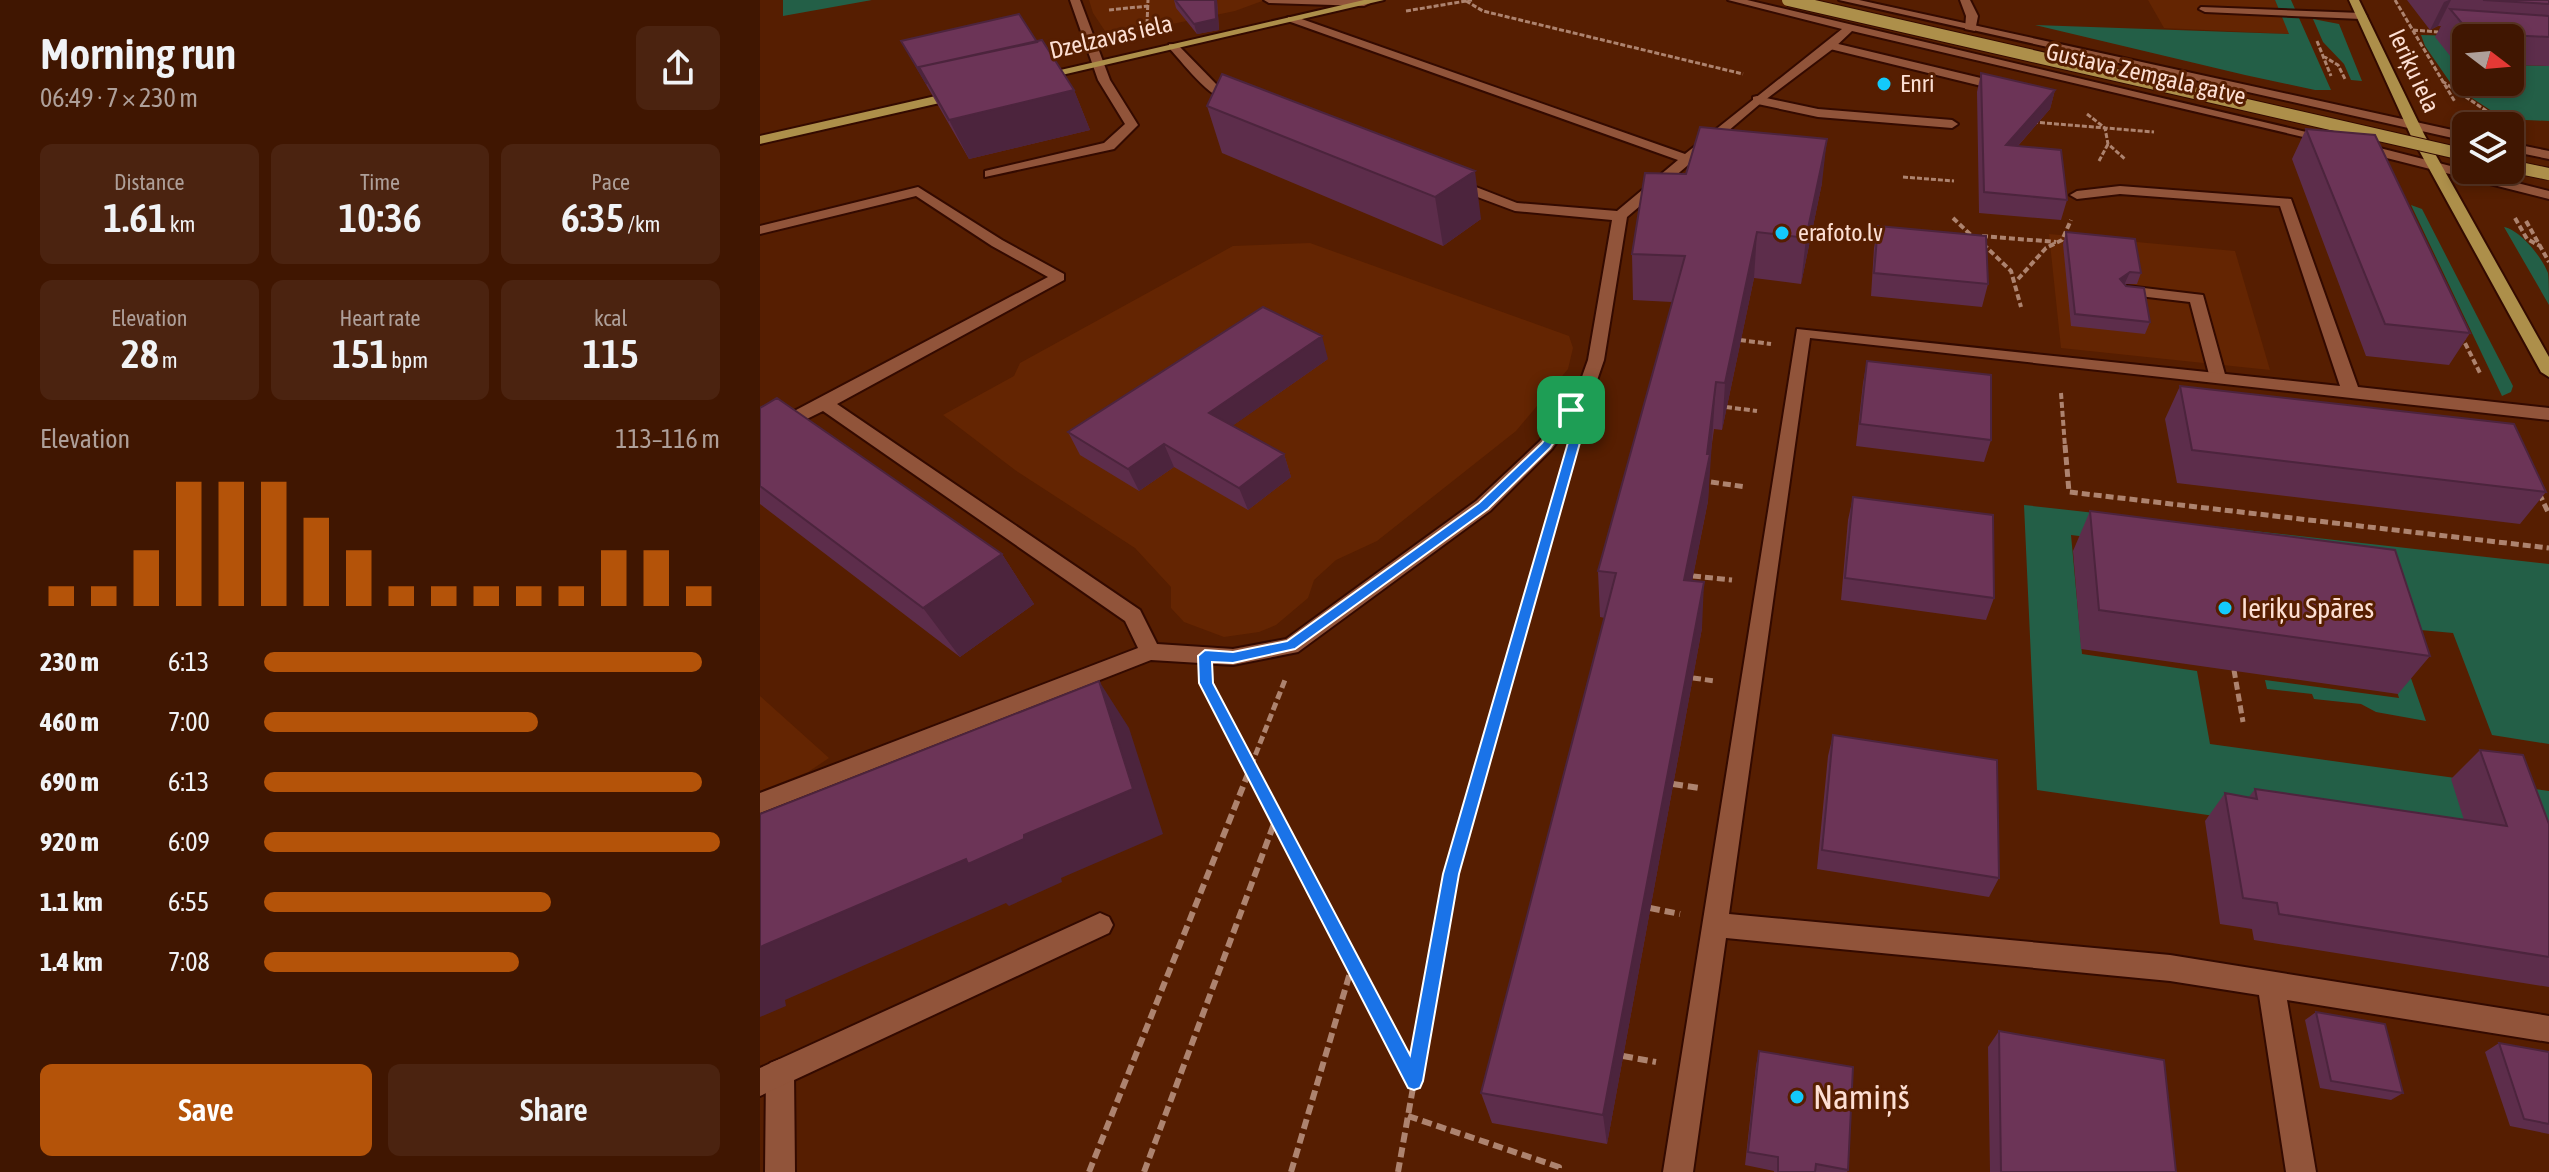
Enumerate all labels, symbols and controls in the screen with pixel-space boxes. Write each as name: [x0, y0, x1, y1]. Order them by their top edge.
street label: Dzelzavas iela: [1047, 9, 1175, 64]
north arrow: [2452, 24, 2524, 96]
map controls: [2452, 24, 2524, 184]
street label: Ieriķu iela: [2383, 25, 2445, 117]
button: share: [636, 26, 720, 110]
text: Morning run: [40, 28, 236, 78]
street label: Gustava Zemgala gatve: [2044, 37, 2249, 110]
place label: Enri: [1900, 70, 1934, 97]
marker: Enri: [1875, 75, 1893, 93]
text: 06:49 · 7 × 230 m: [40, 83, 198, 113]
button: layers: [2452, 112, 2524, 184]
text: Distance: [114, 169, 185, 195]
text: Time: [360, 169, 400, 195]
text: Pace: [591, 169, 630, 195]
text: 1.61: [103, 195, 167, 240]
text: 10:36: [338, 195, 422, 240]
text: 6:35: [561, 195, 624, 240]
text: km: [167, 211, 195, 237]
text: /km: [624, 211, 660, 237]
place label: erafoto.lv: [1798, 219, 1883, 246]
marker: erafoto.lv: [1773, 224, 1791, 242]
text: Elevation: [111, 305, 187, 331]
text: Heart rate: [339, 305, 421, 331]
text: kcal: [594, 305, 627, 331]
text: 28: [121, 331, 159, 376]
text: 151: [332, 331, 388, 376]
text: 115: [582, 331, 639, 376]
text: m: [159, 347, 178, 373]
text: bpm: [388, 347, 428, 373]
pin: [1537, 376, 1605, 444]
icon: arrive: [1549, 388, 1593, 432]
text: Elevation: [40, 424, 130, 454]
text: 113–116 m: [615, 424, 720, 454]
place label: Ieriķu Spāres: [2241, 592, 2374, 624]
marker: Ieriķu Spāres: [2216, 599, 2234, 617]
text: 230 m: [40, 647, 99, 677]
text: 6:13: [168, 647, 209, 677]
text: 460 m: [40, 707, 99, 737]
text: 7:00: [168, 707, 210, 737]
text: 690 m: [40, 767, 99, 797]
text: 6:13: [168, 767, 209, 797]
text: 920 m: [40, 827, 99, 857]
text: 6:09: [168, 827, 210, 857]
text: 1.1 km: [40, 887, 103, 917]
text: 6:55: [168, 887, 209, 917]
text: 1.4 km: [40, 947, 103, 977]
text: 7:08: [168, 947, 210, 977]
button: Save: [40, 1064, 372, 1156]
button: Share: [388, 1064, 720, 1156]
place label: Namiņš: [1813, 1077, 1910, 1117]
marker: Namiņš: [1788, 1088, 1806, 1106]

